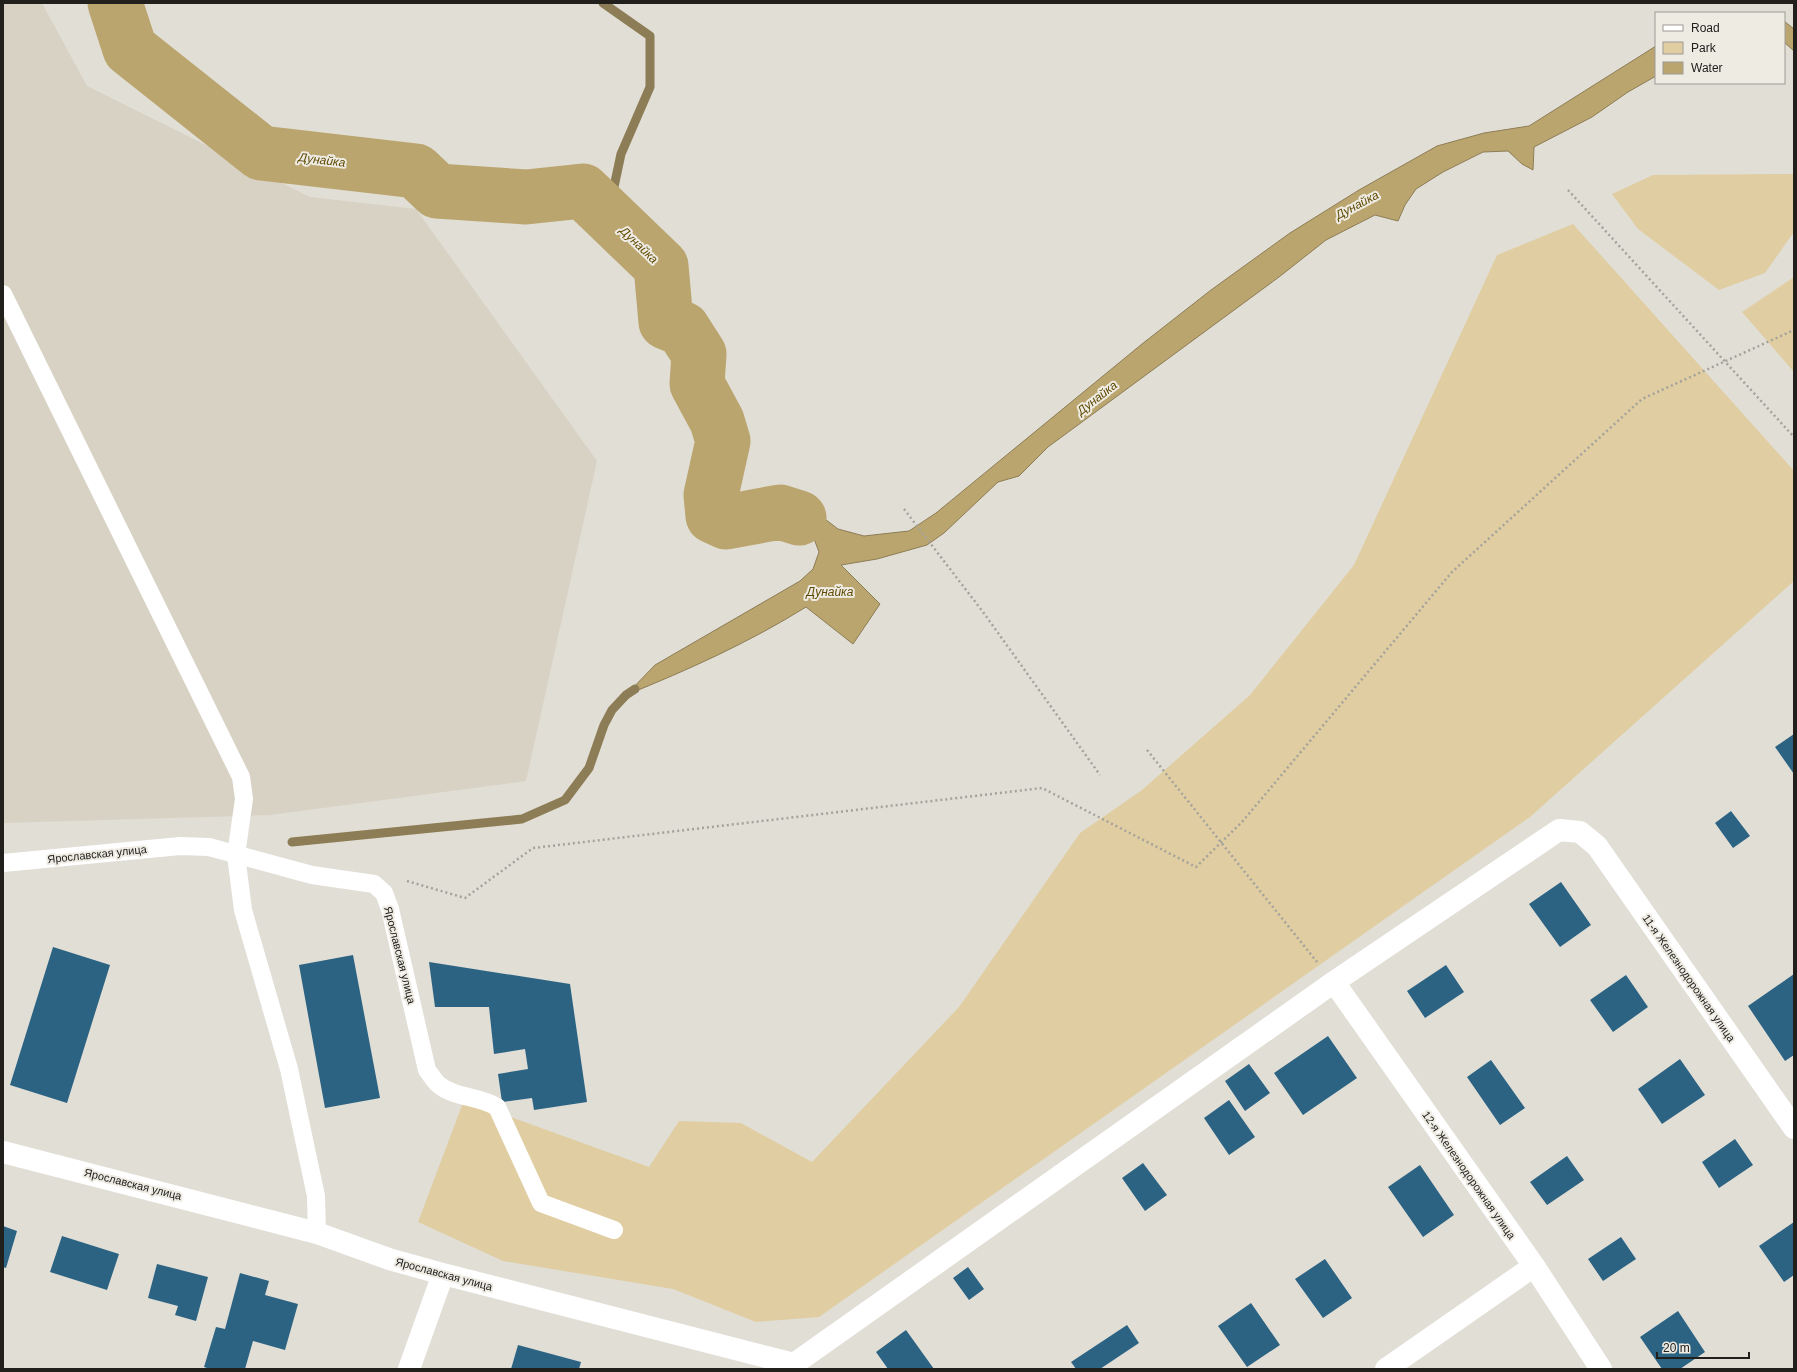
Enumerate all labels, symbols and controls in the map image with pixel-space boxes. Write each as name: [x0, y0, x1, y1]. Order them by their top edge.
legend: [1655, 12, 1785, 84]
text: Road: [1691, 21, 1720, 35]
text: Park: [1691, 41, 1717, 55]
text: Water: [1691, 61, 1723, 75]
water label: Дунайка: [296, 150, 346, 170]
water label: Дунайка: [1331, 188, 1381, 223]
water label: Дунайка: [616, 222, 661, 267]
water label: Дунайка: [1073, 378, 1120, 419]
water label: Дунайка: [805, 585, 854, 599]
street label: Ярославская улица: [47, 843, 148, 865]
street label: Ярославская улица: [382, 905, 418, 1006]
street label: 11-я Железнодорожная улица: [1640, 912, 1738, 1045]
street label: 12-я Железнодорожная улица: [1420, 1109, 1518, 1242]
street label: Ярославская улица: [83, 1166, 184, 1202]
street label: Ярославская улица: [394, 1255, 495, 1293]
scale bar: [1657, 1334, 1749, 1360]
text: 20 m: [1663, 1341, 1690, 1355]

